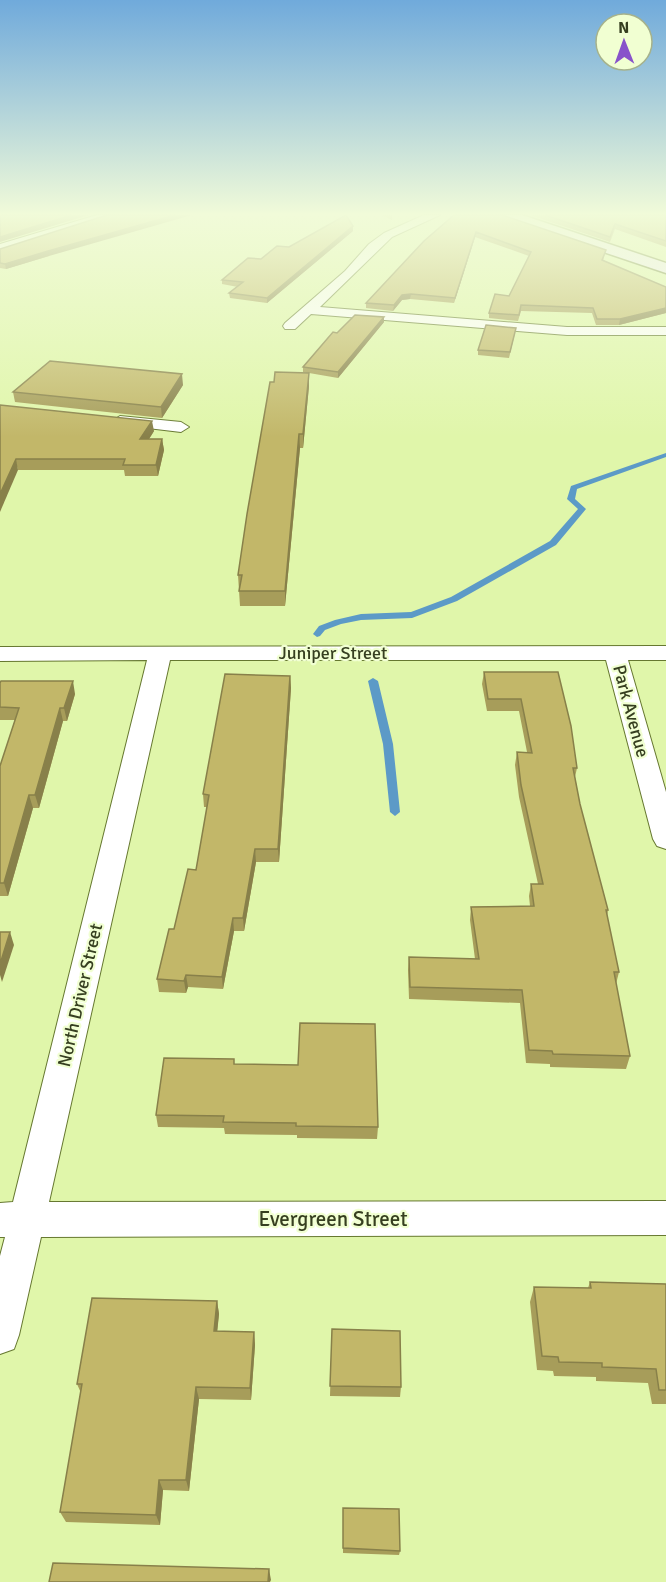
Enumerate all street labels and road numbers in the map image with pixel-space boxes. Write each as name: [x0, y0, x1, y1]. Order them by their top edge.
street label: Juniper Street: [279, 642, 387, 664]
street label: Park Avenue: [608, 662, 654, 760]
street label: North Driver Street: [53, 921, 107, 1069]
street label: Evergreen Street: [258, 1206, 408, 1232]

